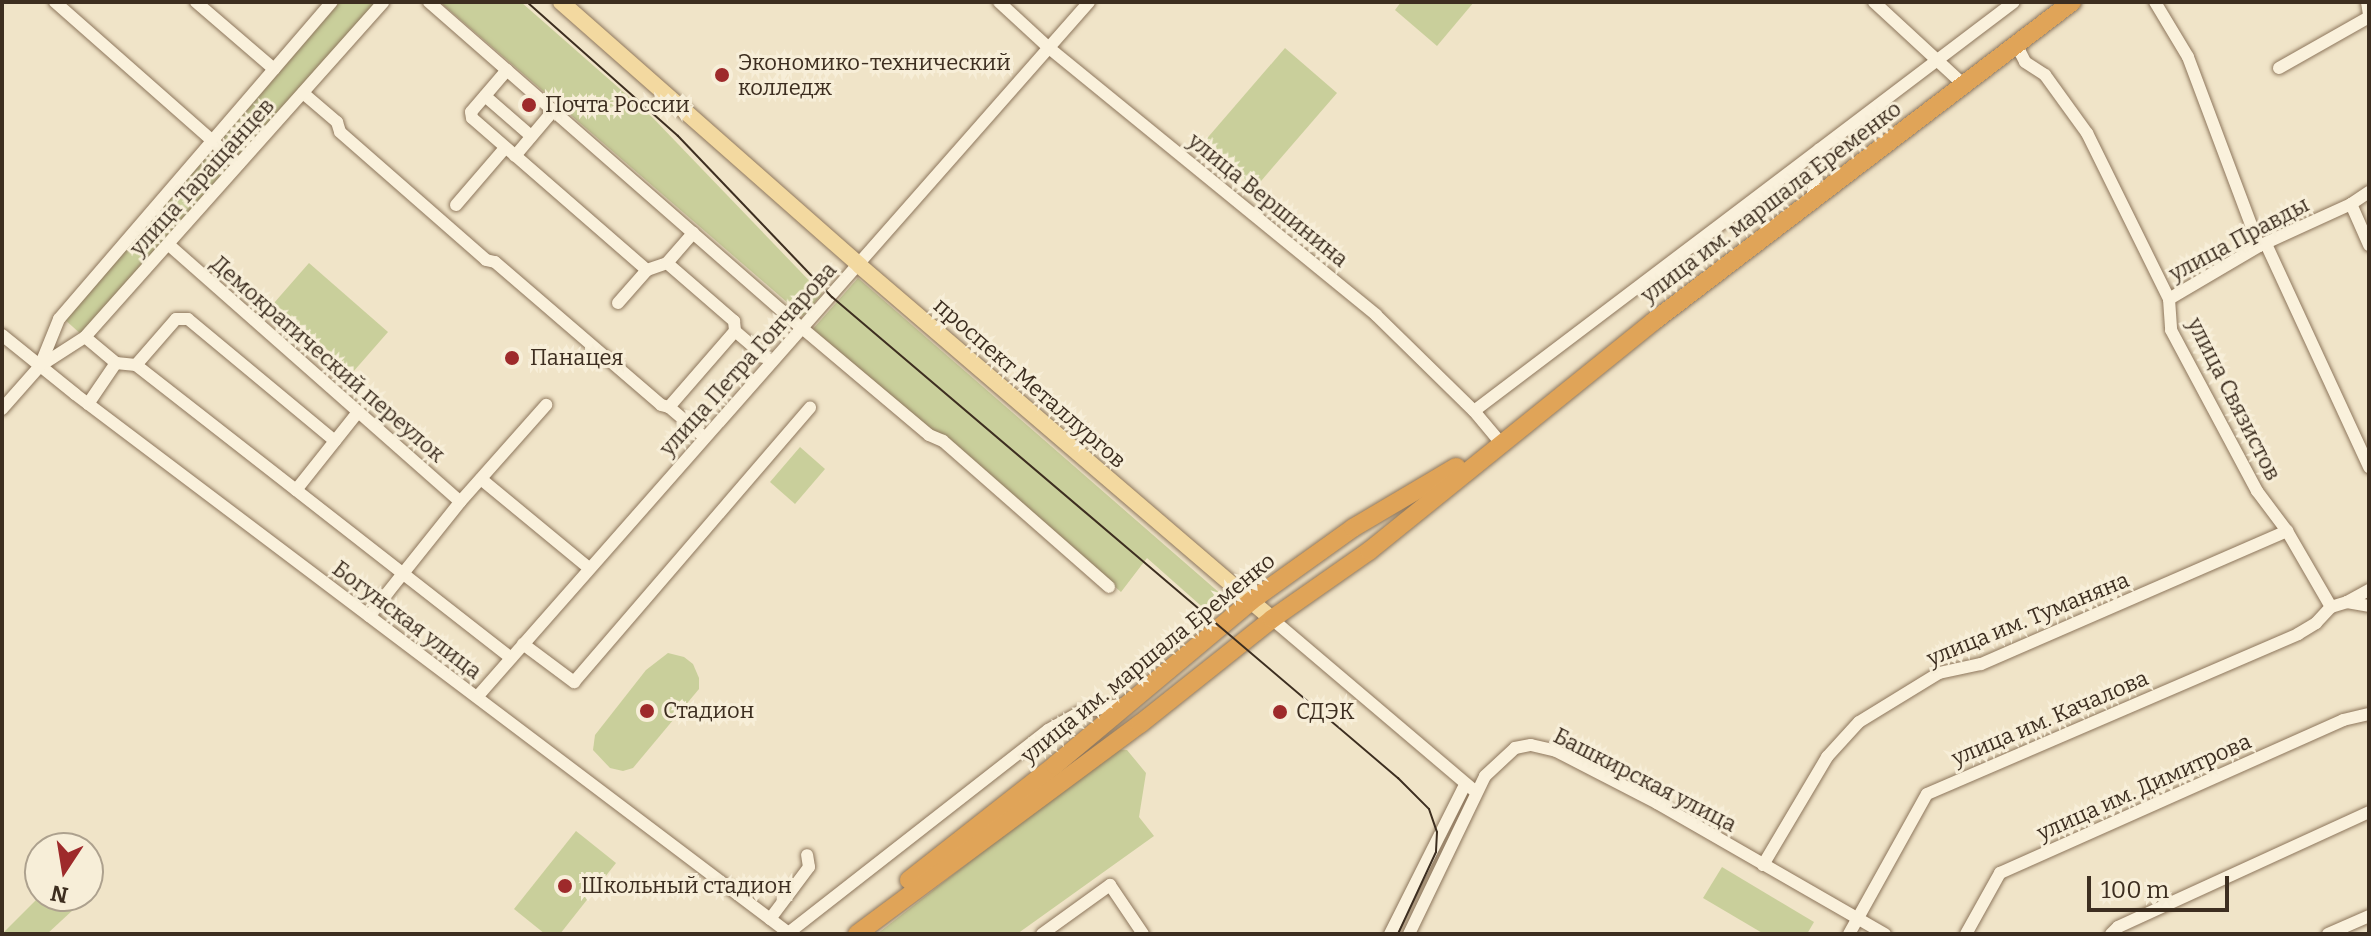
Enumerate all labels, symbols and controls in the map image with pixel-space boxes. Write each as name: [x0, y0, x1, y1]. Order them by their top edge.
place label: Экономико-технический колледж: [738, 49, 1011, 100]
marker: Экономико-технический колледж: [713, 66, 731, 84]
place label: Почта России: [545, 92, 690, 118]
street label: улица Таращанцев: [124, 93, 280, 261]
street label: улица им. маршала Еременко: [1636, 95, 1906, 309]
marker: Почта России: [520, 96, 538, 114]
street label: улица Вершинина: [1183, 127, 1353, 273]
street label: улица Правды: [2165, 191, 2313, 287]
street label: Демократический переулок: [206, 250, 450, 468]
street label: улица Петра Гончарова: [654, 257, 842, 461]
street label: проспект Металлургов: [929, 292, 1131, 474]
street label: улица Связистов: [2182, 313, 2286, 485]
place label: Панацея: [530, 345, 623, 371]
marker: Панацея: [501, 347, 523, 369]
street label: улица им. маршала Еременко: [1016, 547, 1280, 769]
street label: Богунская улица: [327, 555, 487, 685]
street label: улица им. Туманяна: [1923, 566, 2133, 672]
street label: улица им. Качалова: [1948, 665, 2152, 771]
place label: Стадион: [663, 698, 754, 724]
place label: СДЭК: [1296, 699, 1355, 725]
marker: Стадион: [638, 702, 656, 720]
marker: СДЭК: [1271, 703, 1289, 721]
street label: Башкирская улица: [1549, 722, 1741, 838]
street label: улица им. Димитрова: [2033, 728, 2255, 846]
north arrow: [24, 832, 104, 912]
scale bar: [2091, 860, 2233, 910]
place label: Школьный стадион: [581, 873, 792, 899]
text: 100 m: [2101, 876, 2169, 904]
marker: Школьный стадион: [556, 877, 574, 895]
text: N: [48, 879, 70, 909]

